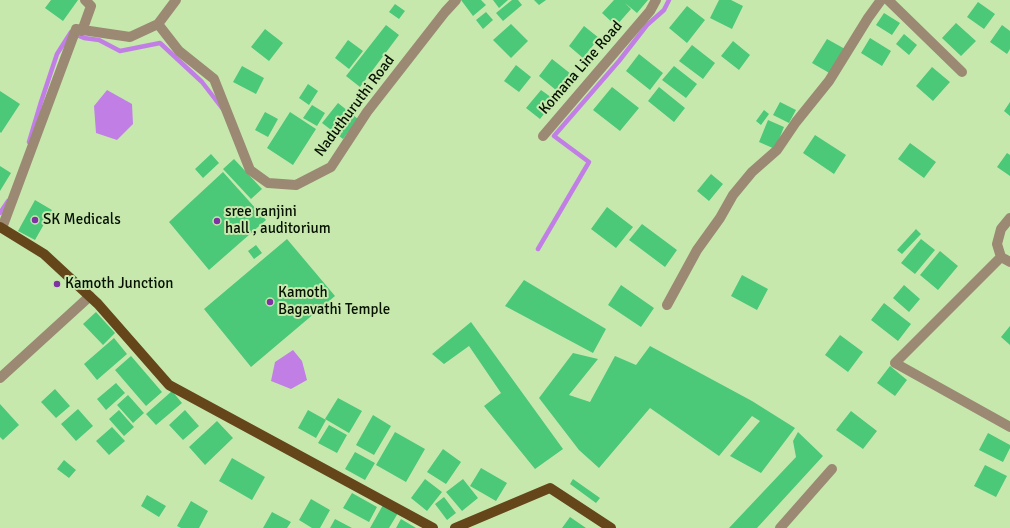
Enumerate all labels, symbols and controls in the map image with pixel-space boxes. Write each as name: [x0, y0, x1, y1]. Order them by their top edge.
street label: Komana Line Road: [536, 18, 626, 118]
street label: Naduthuruthi Road: [311, 52, 399, 160]
place label: sree ranjini hall , auditorium: [225, 203, 331, 238]
place label: SK Medicals: [43, 211, 121, 229]
marker: SK Medicals: [30, 215, 40, 225]
marker: sree ranjini hall , auditorium: [212, 216, 222, 226]
place label: Kamoth Junction: [65, 275, 173, 293]
marker: Kamoth Junction: [52, 279, 62, 289]
place label: Kamoth Bagavathi Temple: [278, 284, 390, 319]
marker: Kamoth Bagavathi Temple: [265, 297, 275, 307]

